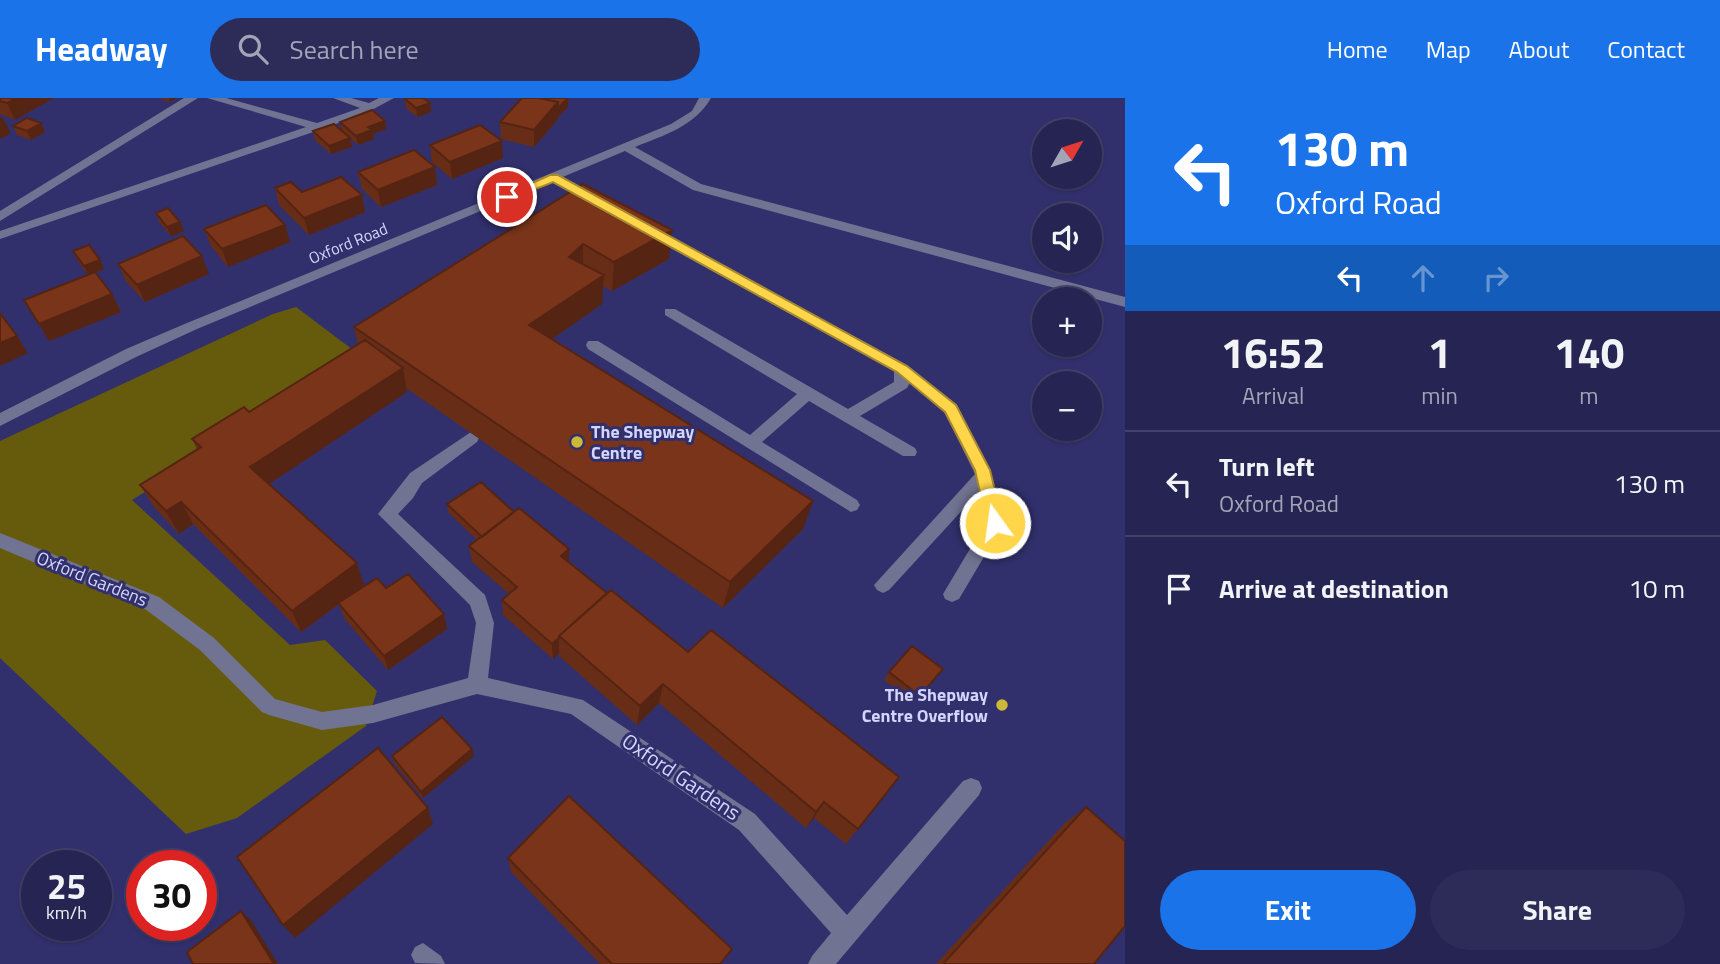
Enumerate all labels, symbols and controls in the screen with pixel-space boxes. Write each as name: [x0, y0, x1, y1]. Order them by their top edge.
search box: [210, 18, 700, 81]
text: Headway: [35, 24, 168, 74]
icon: search: [234, 30, 272, 68]
text: Search here: [290, 30, 419, 69]
text: Home: [1327, 31, 1388, 67]
text: Map: [1426, 31, 1471, 67]
text: About: [1509, 31, 1569, 67]
text: Contact: [1607, 31, 1685, 67]
text: 130 m: [1275, 110, 1409, 185]
north arrow: [1032, 119, 1102, 189]
map controls: [1032, 119, 1102, 441]
icon: left: [1160, 126, 1251, 217]
pin: [477, 167, 537, 227]
icon: arrive: [488, 178, 526, 216]
text: Oxford Road: [1275, 178, 1442, 226]
button: sound: [1032, 203, 1102, 273]
street label: Oxford Road: [305, 216, 391, 270]
icon: left: [1331, 259, 1369, 297]
icon: ahead: [1404, 259, 1442, 297]
icon: right: [1477, 259, 1515, 297]
button: +: [1032, 287, 1102, 357]
text: 16:52: [1221, 320, 1326, 384]
text: 1: [1428, 320, 1451, 384]
text: 140: [1554, 320, 1624, 384]
button: −: [1032, 371, 1102, 441]
text: Arrival: [1242, 378, 1304, 413]
text: min: [1421, 378, 1458, 413]
text: m: [1579, 378, 1599, 413]
place label: The Shepway Centre: [591, 418, 694, 466]
marker: The Shepway Centre: [569, 434, 585, 450]
text: Turn left: [1219, 447, 1314, 486]
text: 130 m: [1614, 464, 1685, 503]
icon: left: [1160, 465, 1198, 503]
position arrow: [958, 486, 1032, 560]
text: Oxford Road: [1219, 486, 1339, 521]
street label: Oxford Gardens: [33, 544, 152, 613]
text: Arrive at destination: [1219, 569, 1449, 608]
text: 10 m: [1628, 569, 1685, 608]
icon: arrive: [1160, 570, 1198, 608]
place label: The Shepway Centre Overflow: [862, 681, 988, 729]
marker: The Shepway Centre Overflow: [994, 697, 1010, 713]
street label: Oxford Gardens: [616, 725, 747, 828]
speed limit sign: 30: [126, 850, 217, 941]
text: 25: [47, 859, 86, 913]
button: Exit: [1160, 870, 1416, 950]
button: Share: [1430, 870, 1685, 950]
text: km/h: [46, 899, 87, 926]

